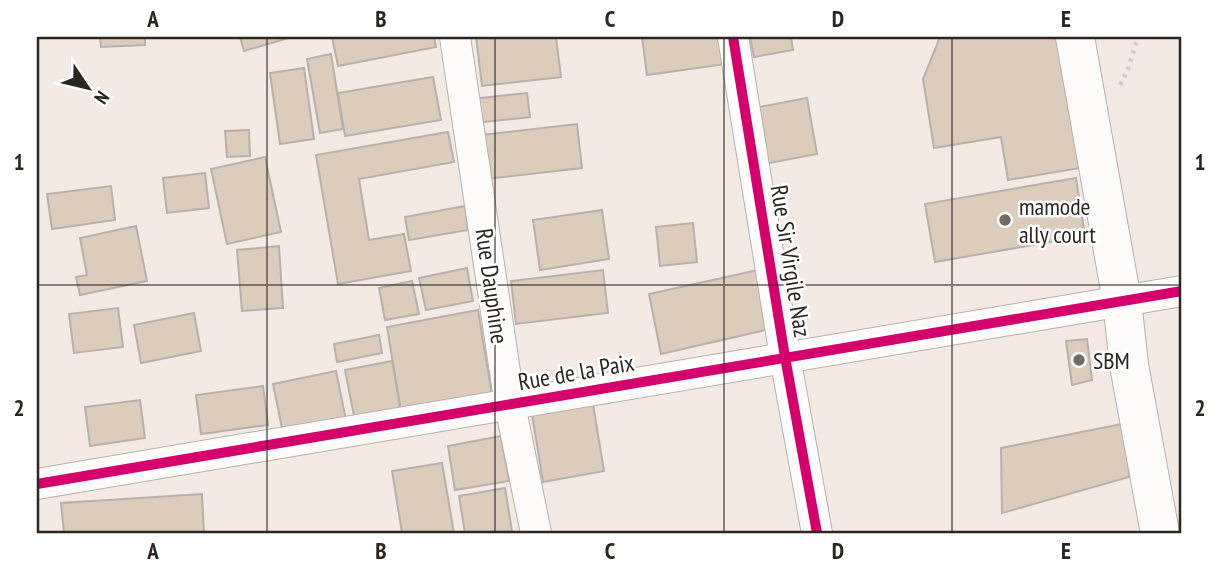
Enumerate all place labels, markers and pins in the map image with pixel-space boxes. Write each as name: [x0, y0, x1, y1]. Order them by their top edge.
place label: mamode ally court: [1019, 191, 1096, 250]
marker: mamode ally court: [997, 212, 1013, 228]
place label: SBM: [1093, 345, 1130, 376]
marker: SBM: [1071, 352, 1087, 368]

